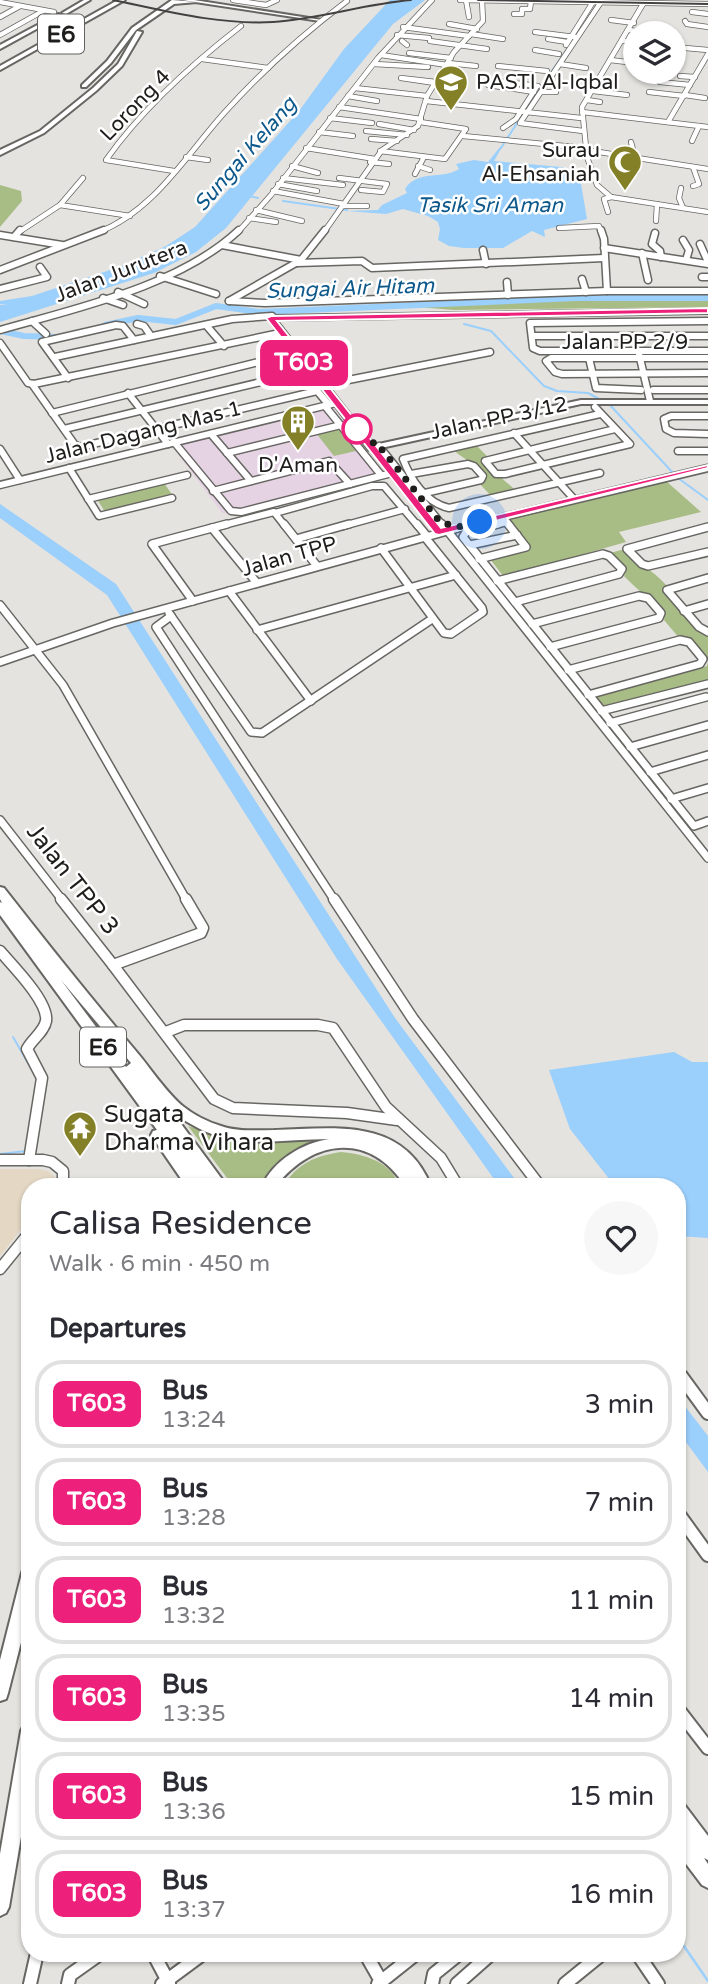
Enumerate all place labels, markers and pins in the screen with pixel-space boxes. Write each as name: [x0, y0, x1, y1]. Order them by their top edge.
school or university icon: PASTI Al-Iqbal: [432, 63, 470, 112]
place label: PASTI Al-Iqbal: [476, 70, 619, 95]
place label: Surau Al-Ehsaniah: [481, 138, 600, 187]
mosque icon: Surau Al-Ehsaniah: [606, 143, 644, 192]
building icon: D'Aman: [279, 403, 317, 452]
unlabelled marker: [342, 414, 372, 444]
place label: D'Aman: [258, 453, 338, 478]
place label: Sugata Dharma Vihara: [104, 1100, 274, 1157]
temple icon: Sugata Dharma Vihara: [61, 1109, 99, 1158]

